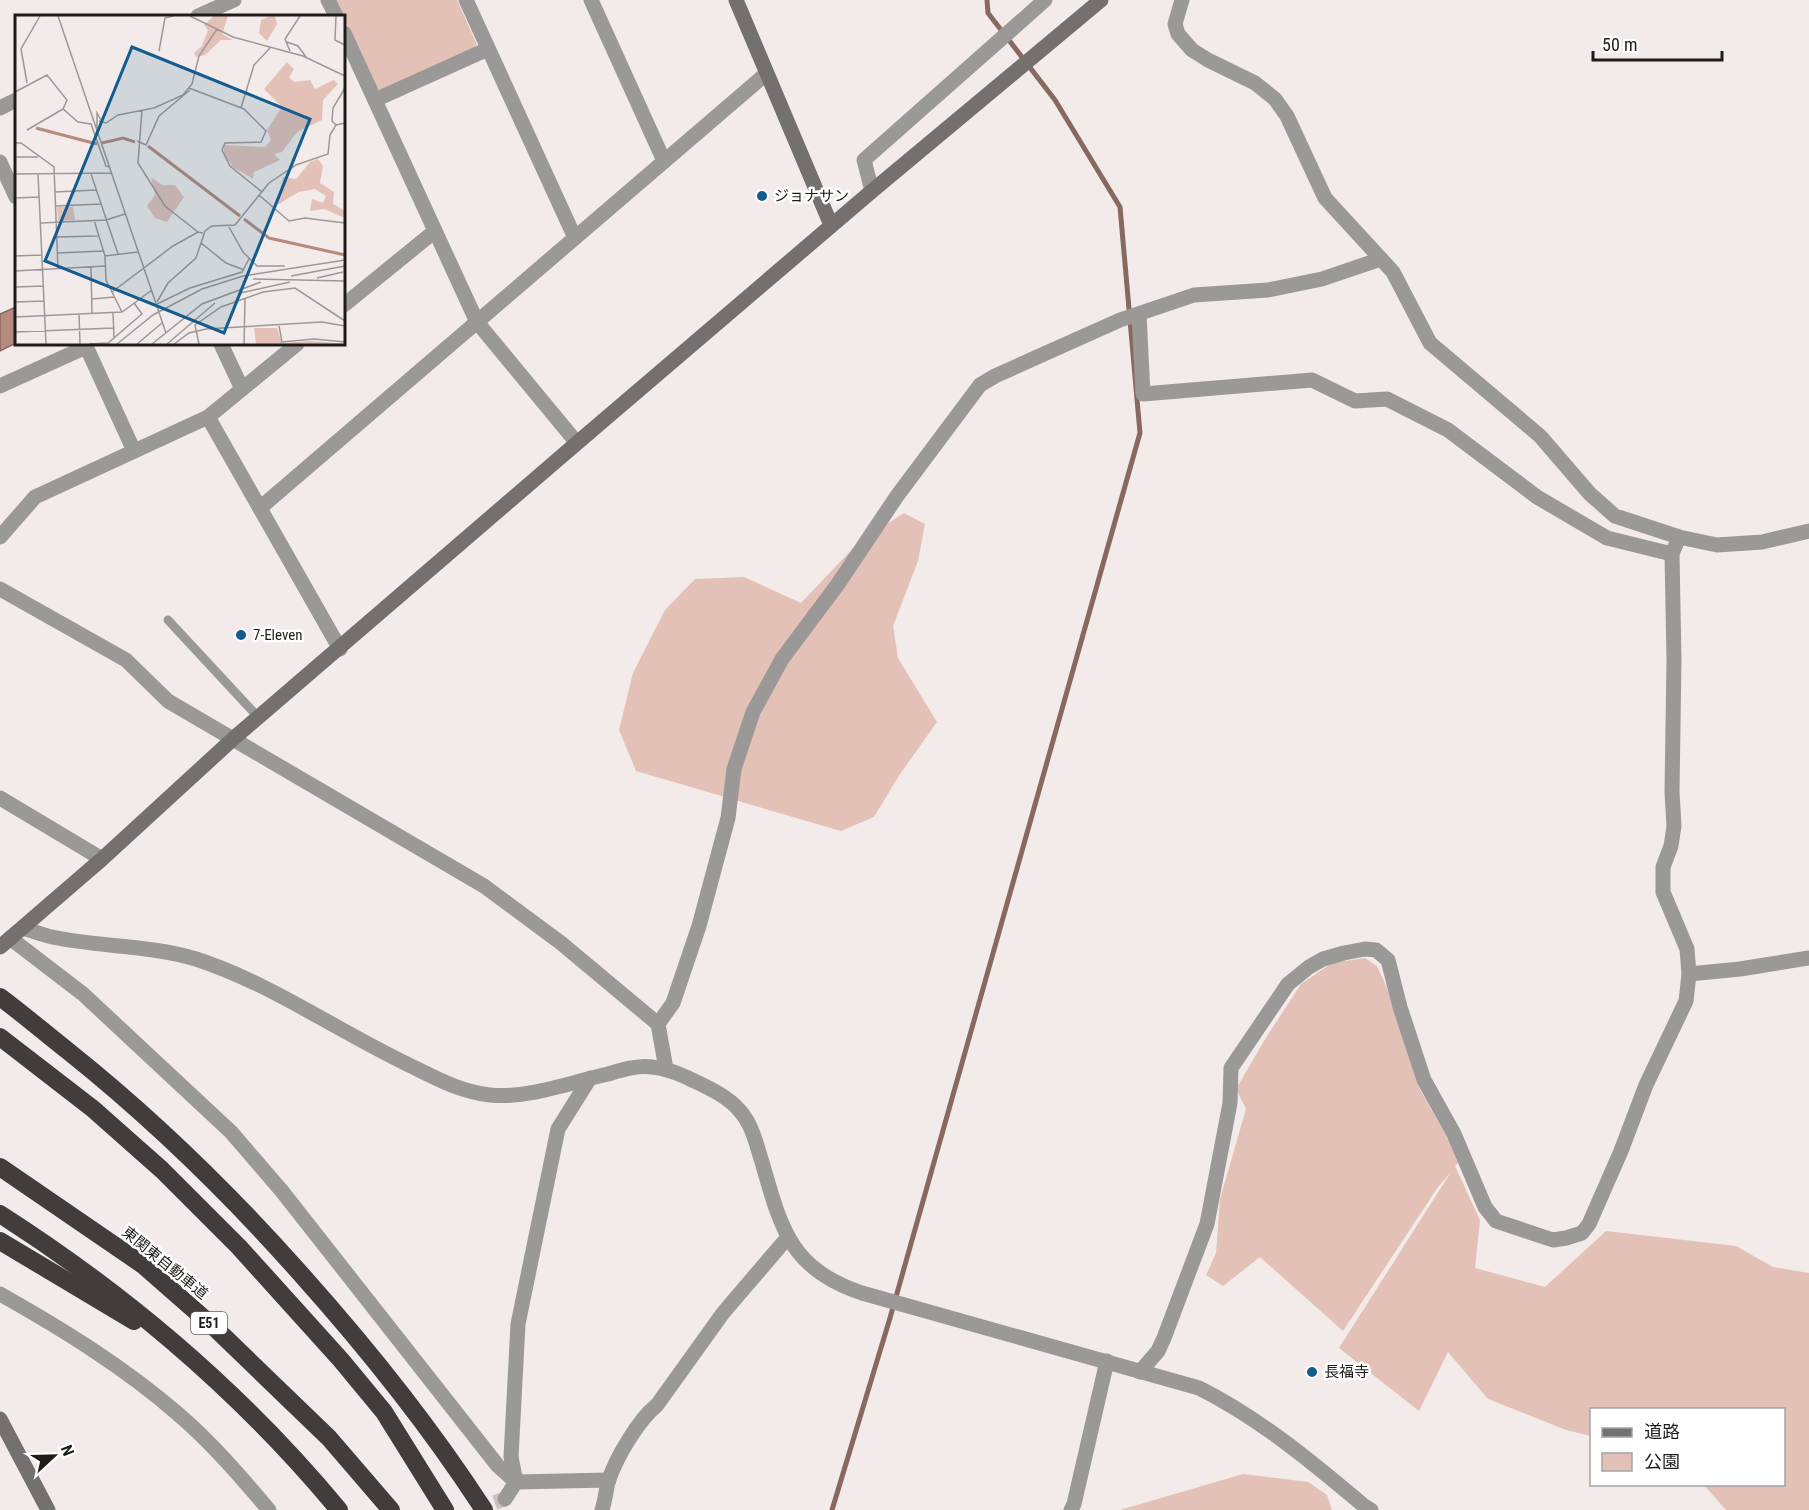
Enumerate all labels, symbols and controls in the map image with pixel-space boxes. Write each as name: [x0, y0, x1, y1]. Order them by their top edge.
inset map: [15, 15, 345, 345]
scale bar: [1593, 24, 1722, 62]
text: 50 m: [1602, 34, 1637, 55]
place label: ジョナサン: [774, 187, 849, 205]
marker: ジョナサン: [755, 189, 769, 203]
place label: 7-Eleven: [253, 626, 303, 644]
marker: 7-Eleven: [234, 628, 248, 642]
street label: 東関東自動車道: [119, 1223, 211, 1303]
road number: E51: [191, 1312, 227, 1334]
place label: 長福寺: [1324, 1363, 1369, 1381]
marker: 長福寺: [1305, 1365, 1319, 1379]
legend: [1590, 1408, 1785, 1486]
text: 道路: [1644, 1421, 1680, 1442]
north arrow: [24, 1426, 84, 1486]
text: N: [57, 1442, 78, 1459]
text: 公園: [1644, 1451, 1680, 1472]

